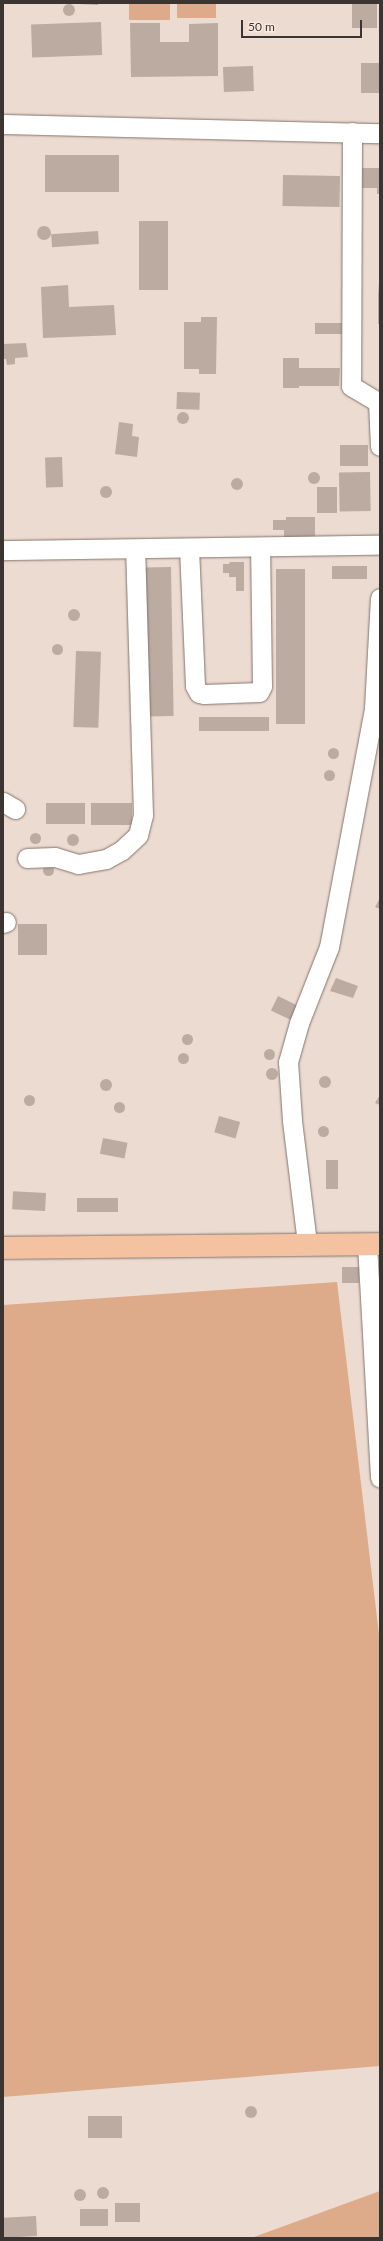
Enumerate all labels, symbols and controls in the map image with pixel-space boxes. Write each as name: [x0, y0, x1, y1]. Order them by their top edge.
scale bar: [243, 12, 364, 38]
text: 50 m: [248, 19, 275, 34]

